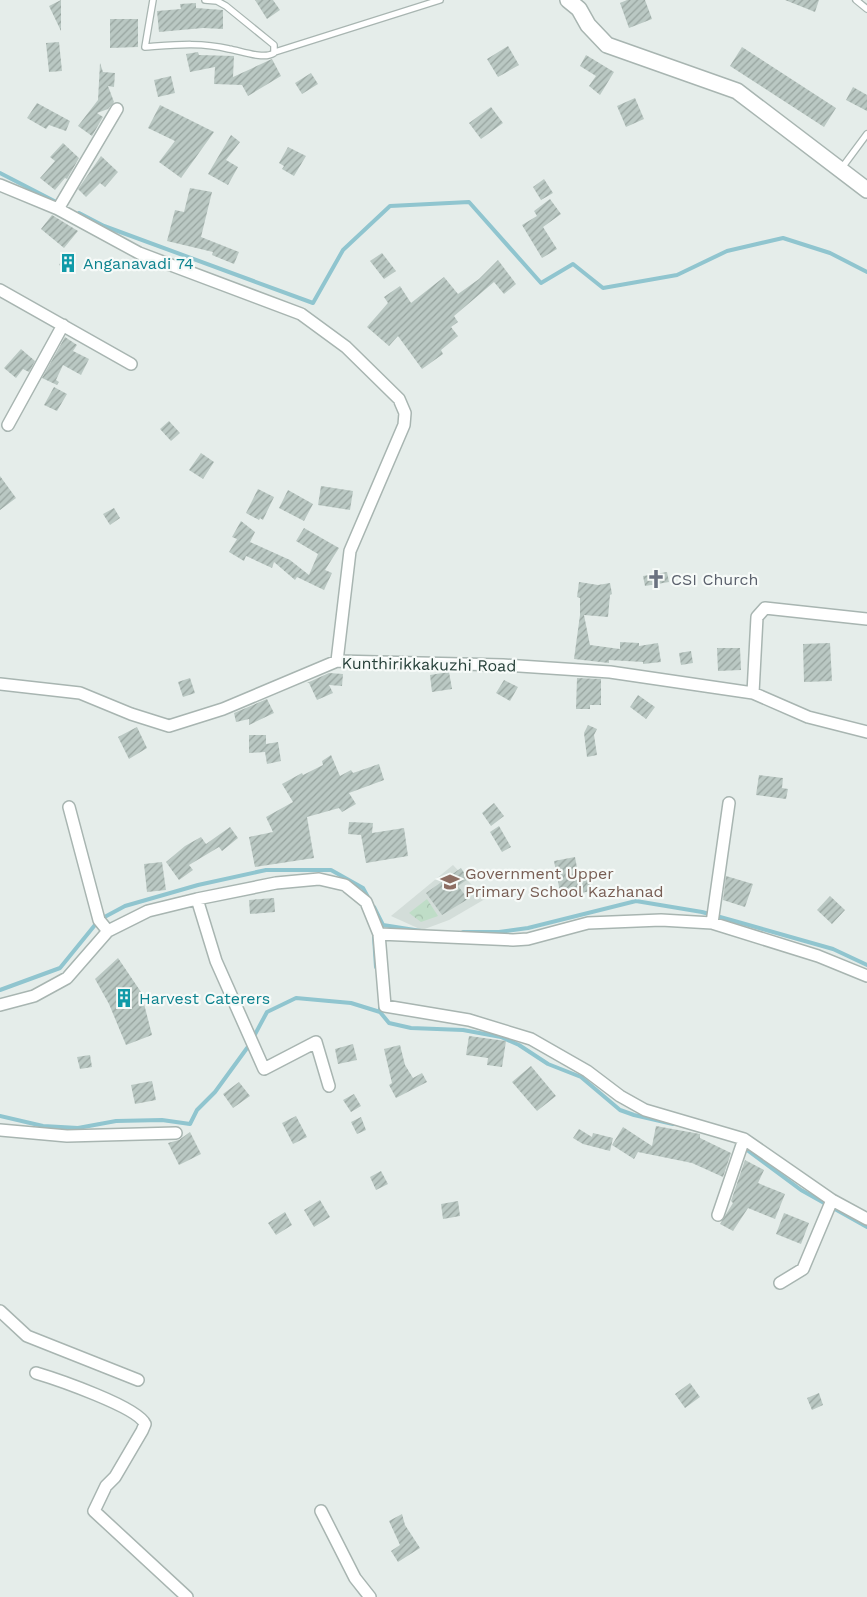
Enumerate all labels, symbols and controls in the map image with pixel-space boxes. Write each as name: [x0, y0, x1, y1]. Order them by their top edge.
building icon: Anganavadi 74: [57, 252, 79, 274]
place label: Anganavadi 74: [83, 254, 194, 273]
church icon: CSI Church: [645, 568, 667, 590]
place label: CSI Church: [671, 570, 758, 589]
street label: Kunthirikkakuzhi Road: [342, 653, 516, 676]
place label: Government Upper Primary School Kazhanad: [465, 864, 664, 901]
school or university icon: Government Upper Primary School Kazhanad: [439, 871, 461, 893]
building icon: Harvest Caterers: [113, 987, 135, 1009]
place label: Harvest Caterers: [139, 989, 270, 1008]

